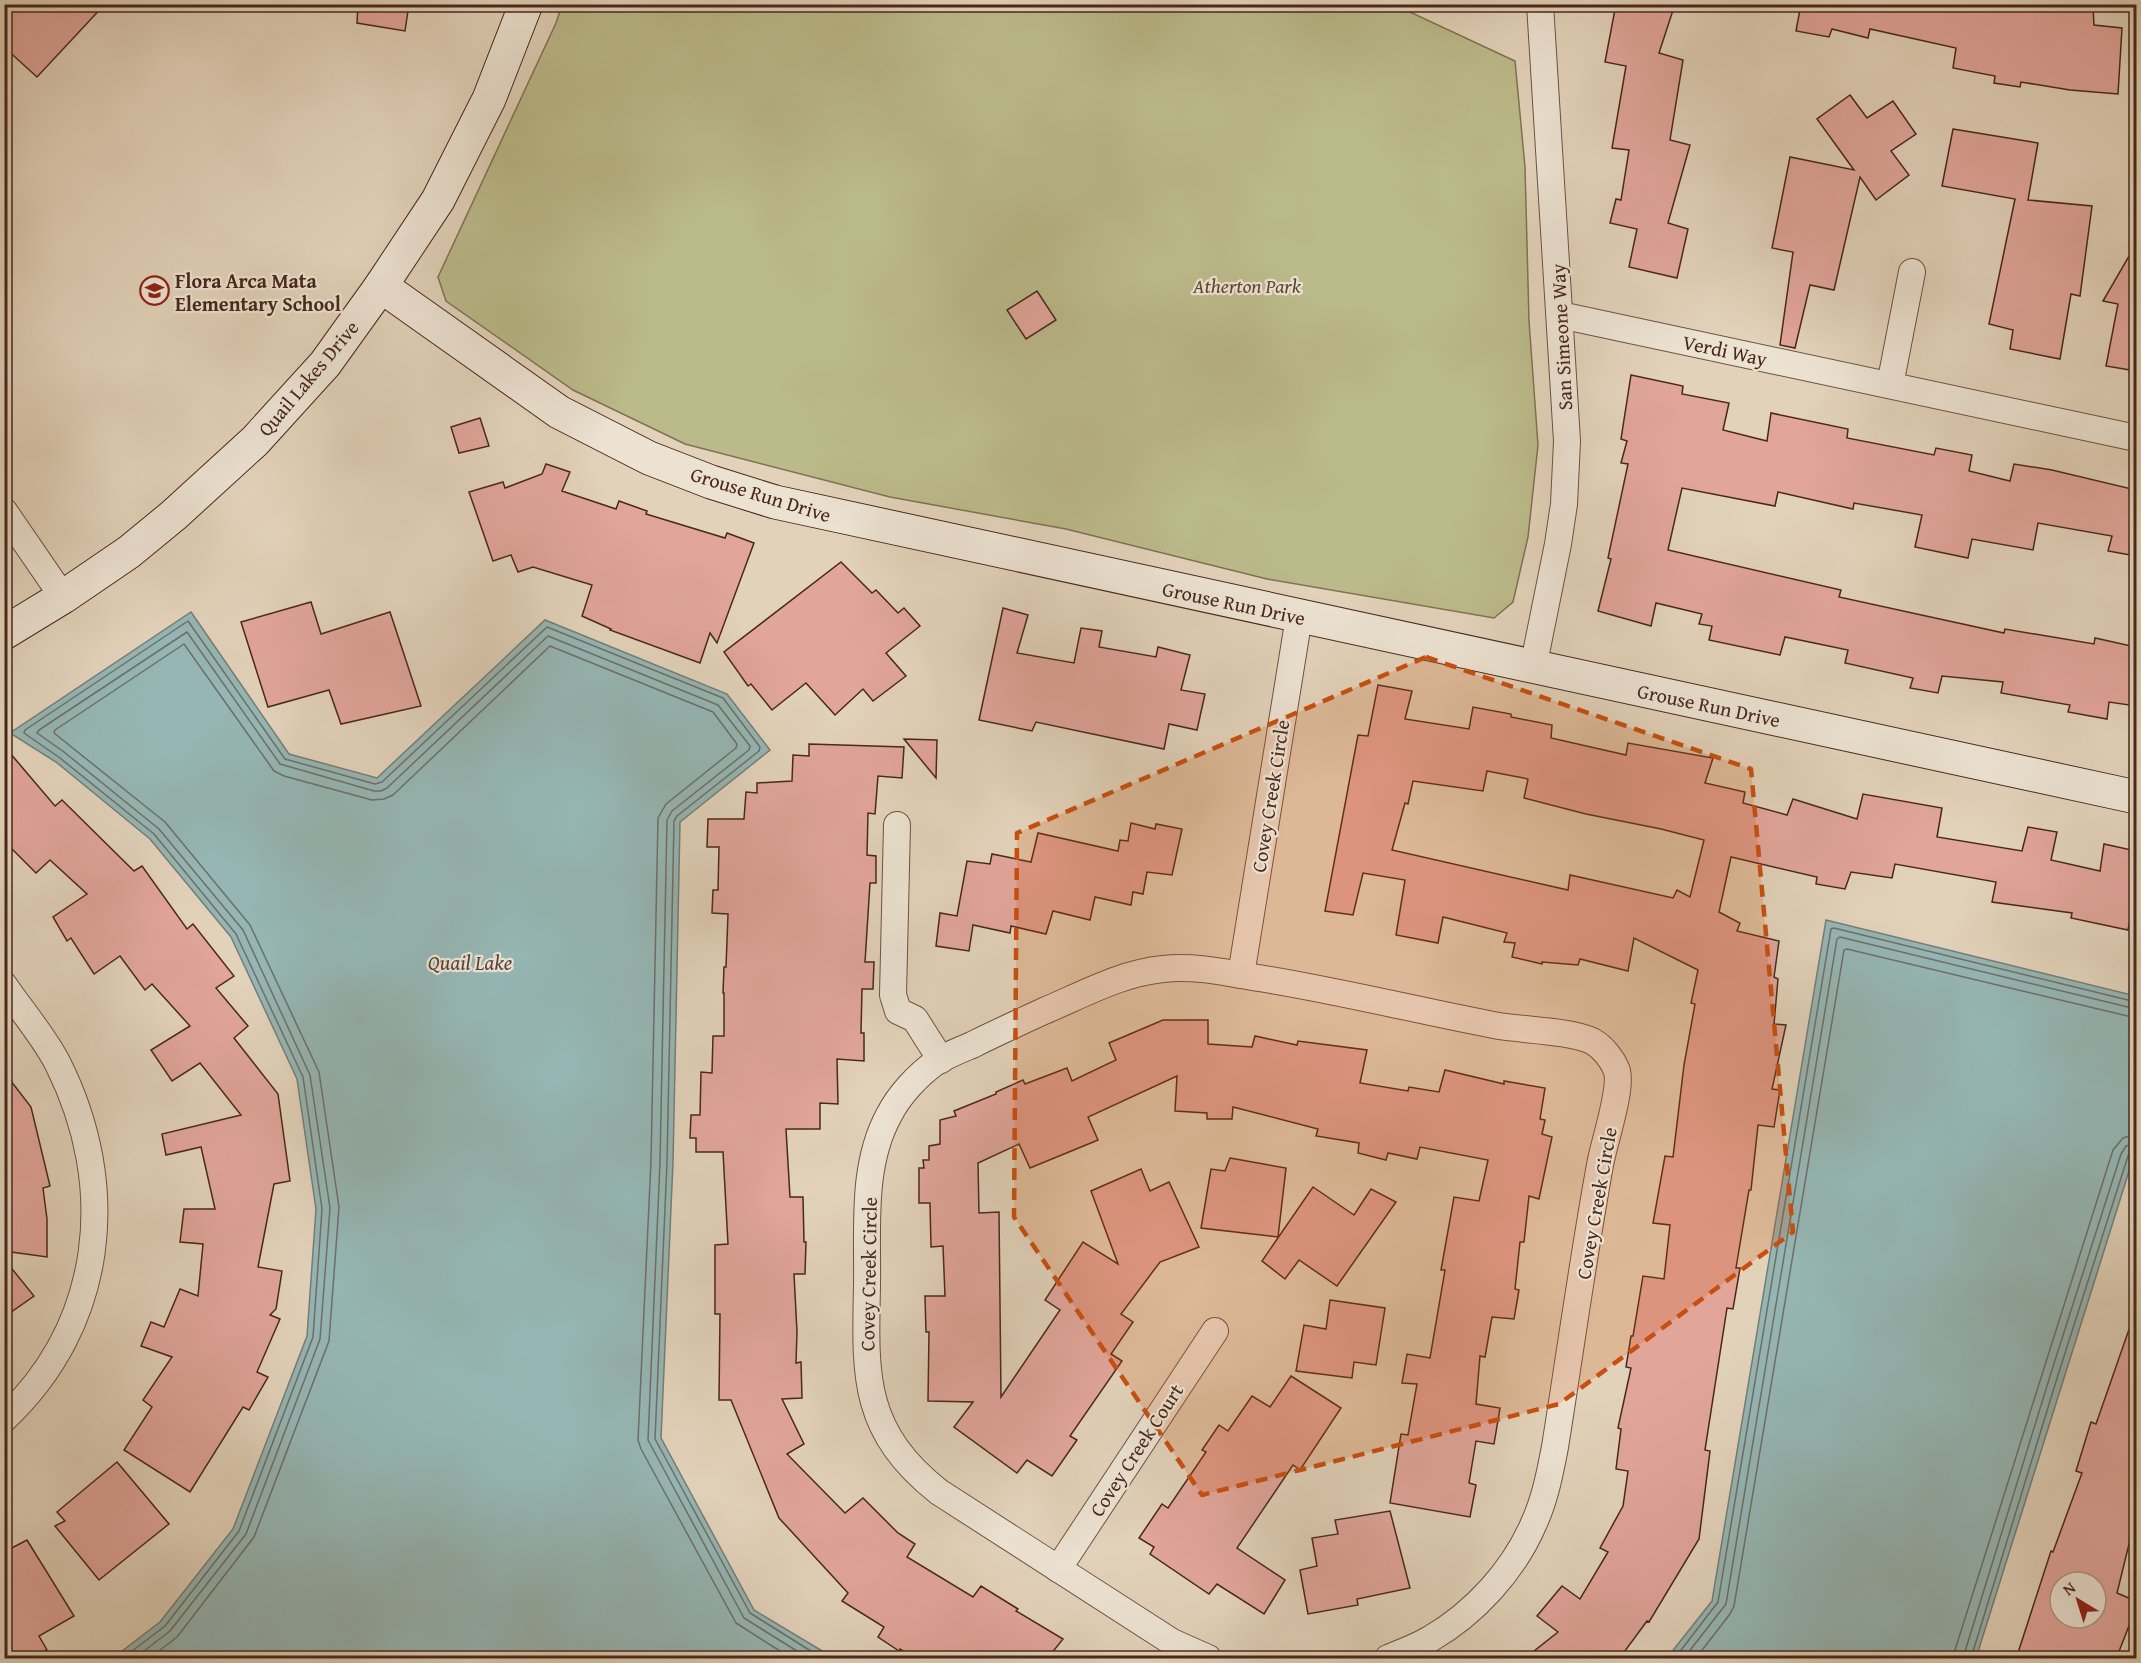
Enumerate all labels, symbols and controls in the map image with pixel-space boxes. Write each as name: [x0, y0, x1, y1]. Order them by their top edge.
street label: San Simeone Way: [1543, 263, 1579, 411]
place label: Flora Arca Mata Elementary School: [175, 266, 341, 318]
park label: Atherton Park: [1192, 271, 1302, 300]
school or university icon: Flora Arca Mata Elementary School: [138, 275, 170, 307]
street label: Quail Lakes Drive: [251, 314, 365, 442]
street label: Verdi Way: [1680, 327, 1770, 373]
street label: Grouse Run Drive: [687, 459, 835, 529]
street label: Grouse Run Drive: [1160, 574, 1308, 632]
street label: Grouse Run Drive: [1635, 676, 1783, 734]
street label: Covey Creek Circle: [1244, 718, 1296, 874]
water label: Quail Lake: [428, 947, 512, 978]
street label: Covey Creek Circle: [1568, 1125, 1624, 1281]
street label: Covey Creek Circle: [852, 1197, 884, 1351]
street label: Covey Creek Court: [1082, 1378, 1190, 1522]
north arrow: [2048, 1570, 2108, 1630]
text: N: [2057, 1575, 2081, 1601]

